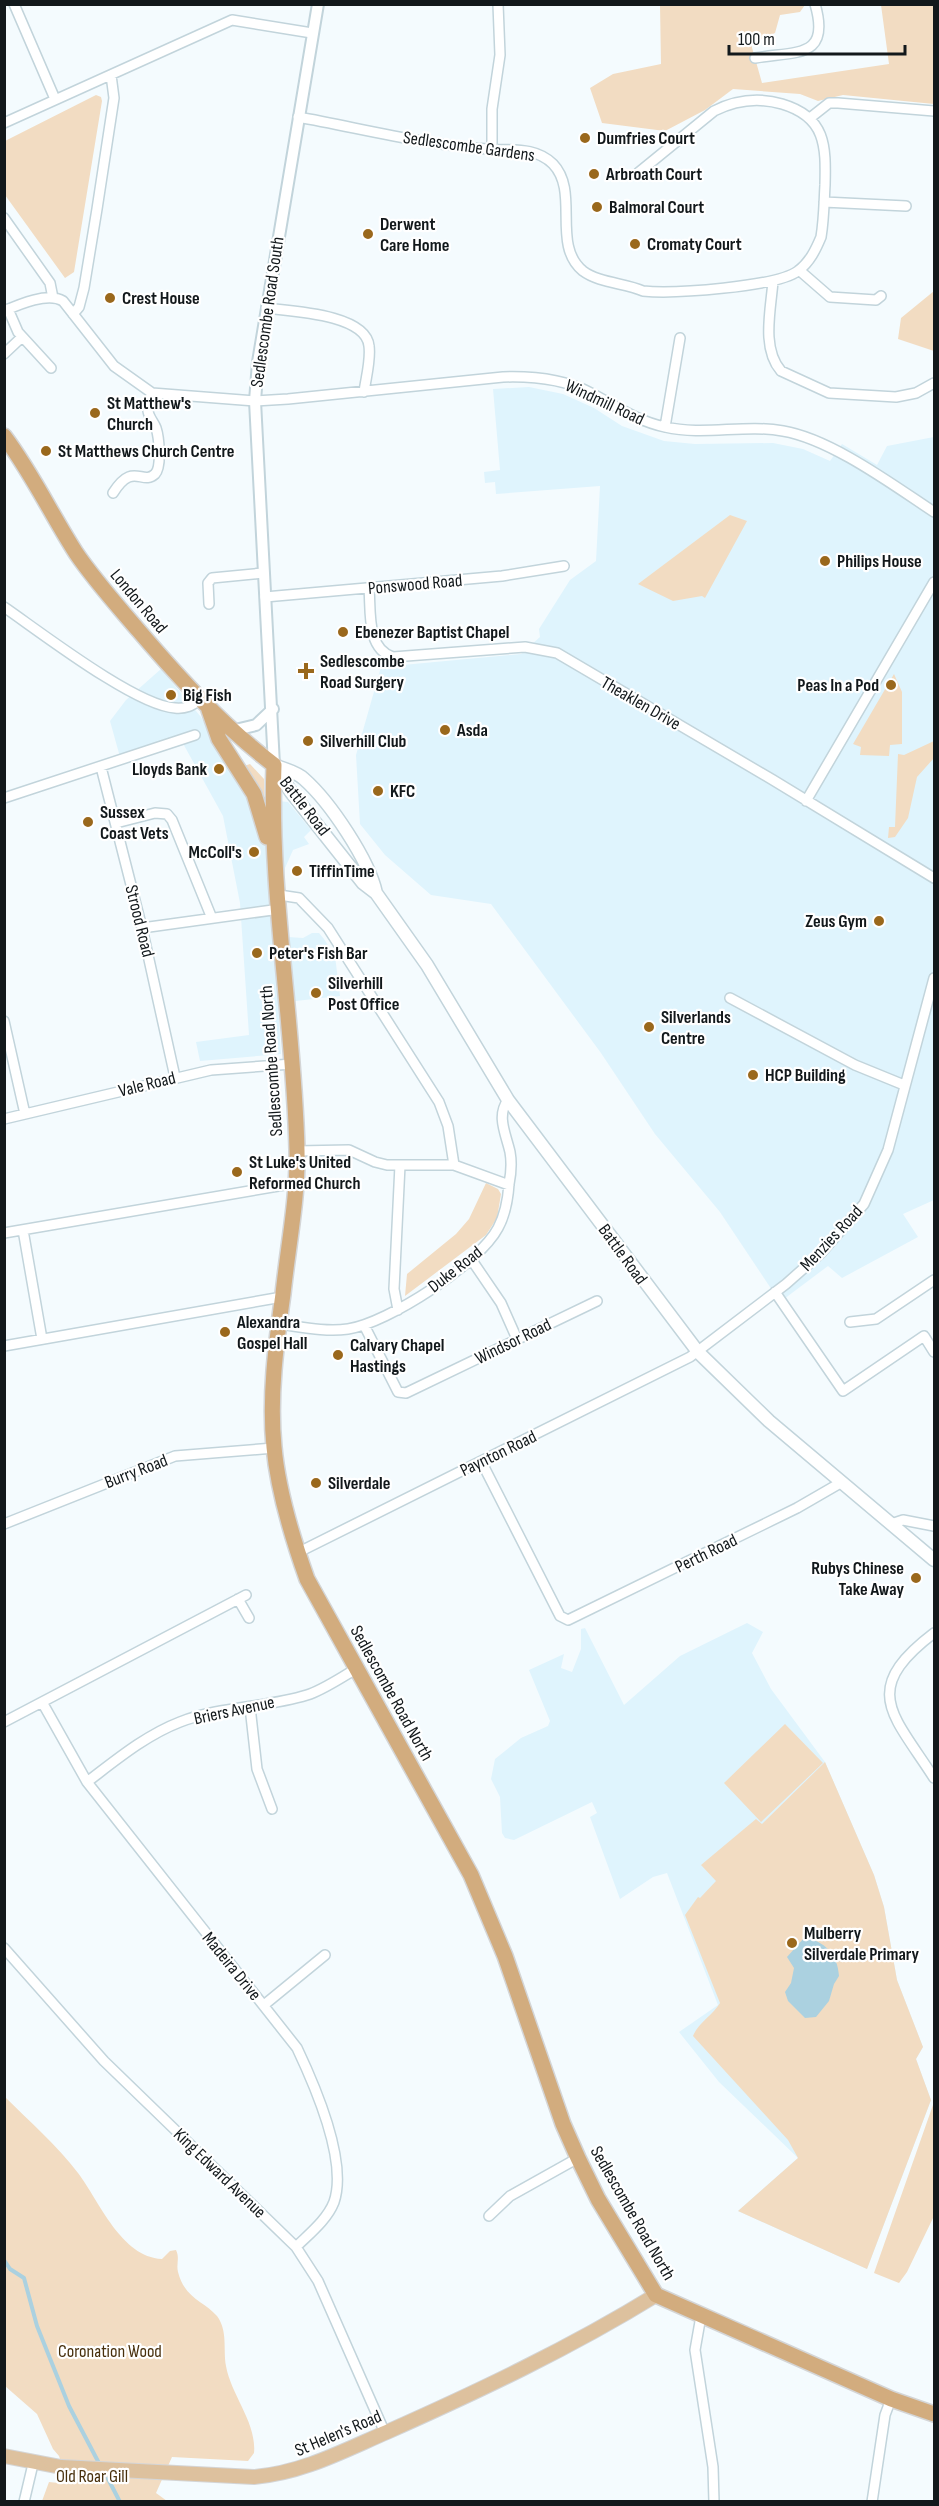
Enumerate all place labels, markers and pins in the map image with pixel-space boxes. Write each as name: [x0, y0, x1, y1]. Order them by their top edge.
place label: Dumfries Court: [597, 128, 695, 149]
marker: Dumfries Court: [578, 131, 592, 145]
place label: Arbroath Court: [605, 164, 702, 185]
marker: Arbroath Court: [587, 167, 601, 181]
place label: Balmoral Court: [609, 197, 704, 218]
marker: Balmoral Court: [590, 200, 604, 214]
place label: Derwent Care Home: [380, 214, 449, 256]
marker: Derwent Care Home: [361, 227, 375, 241]
place label: Cromaty Court: [647, 234, 742, 255]
marker: Cromaty Court: [628, 237, 642, 251]
place label: Crest House: [122, 288, 200, 309]
marker: Crest House: [103, 291, 117, 305]
place label: St Matthew's Church: [107, 393, 191, 435]
marker: St Matthew's Church: [88, 406, 102, 420]
place label: St Matthews Church Centre: [58, 441, 235, 462]
marker: St Matthews Church Centre: [39, 444, 53, 458]
place label: Philips House: [837, 551, 922, 572]
marker: Philips House: [818, 554, 832, 568]
place label: Ebenezer Baptist Chapel: [355, 622, 510, 643]
marker: Ebenezer Baptist Chapel: [336, 625, 350, 639]
place label: Sedlescombe Road Surgery: [320, 651, 405, 693]
marker: Sedlescombe Road Surgery: [297, 662, 315, 680]
place label: Peas In a Pod: [797, 675, 879, 696]
marker: Peas In a Pod: [884, 678, 898, 692]
place label: Big Fish: [183, 685, 232, 706]
marker: Big Fish: [164, 688, 178, 702]
place label: Asda: [456, 720, 488, 741]
marker: Asda: [438, 723, 452, 737]
place label: Silverhill Club: [320, 731, 407, 752]
marker: Silverhill Club: [301, 734, 315, 748]
place label: Lloyds Bank: [132, 759, 207, 780]
marker: Lloyds Bank: [212, 762, 226, 776]
place label: KFC: [390, 781, 415, 802]
marker: KFC: [371, 784, 385, 798]
place label: Sussex Coast Vets: [100, 802, 169, 844]
marker: Sussex Coast Vets: [81, 815, 95, 829]
place label: McColl's: [189, 842, 242, 863]
marker: McColl's: [247, 845, 261, 859]
place label: TiffinTime: [309, 861, 375, 882]
marker: TiffinTime: [290, 864, 304, 878]
place label: Zeus Gym: [805, 911, 867, 932]
marker: Zeus Gym: [872, 914, 886, 928]
place label: Peter's Fish Bar: [269, 943, 368, 964]
marker: Peter's Fish Bar: [250, 946, 264, 960]
place label: Silverhill Post Office: [328, 973, 399, 1015]
marker: Silverhill Post Office: [309, 986, 323, 1000]
place label: Silverlands Centre: [661, 1007, 731, 1049]
marker: Silverlands Centre: [642, 1020, 656, 1034]
place label: HCP Building: [765, 1065, 846, 1086]
marker: HCP Building: [746, 1068, 760, 1082]
place label: St Luke's United Reformed Church: [249, 1152, 360, 1194]
marker: St Luke's United Reformed Church: [230, 1165, 244, 1179]
place label: Alexandra Gospel Hall: [236, 1312, 307, 1354]
marker: Alexandra Gospel Hall: [218, 1325, 232, 1339]
place label: Calvary Chapel Hastings: [350, 1335, 445, 1377]
marker: Calvary Chapel Hastings: [331, 1348, 345, 1362]
place label: Silverdale: [328, 1473, 390, 1494]
marker: Silverdale: [309, 1476, 323, 1490]
place label: Rubys Chinese Take Away: [811, 1558, 904, 1600]
marker: Rubys Chinese Take Away: [909, 1571, 923, 1585]
place label: Mulberry Silverdale Primary: [804, 1923, 920, 1965]
marker: Mulberry Silverdale Primary: [785, 1936, 799, 1950]

